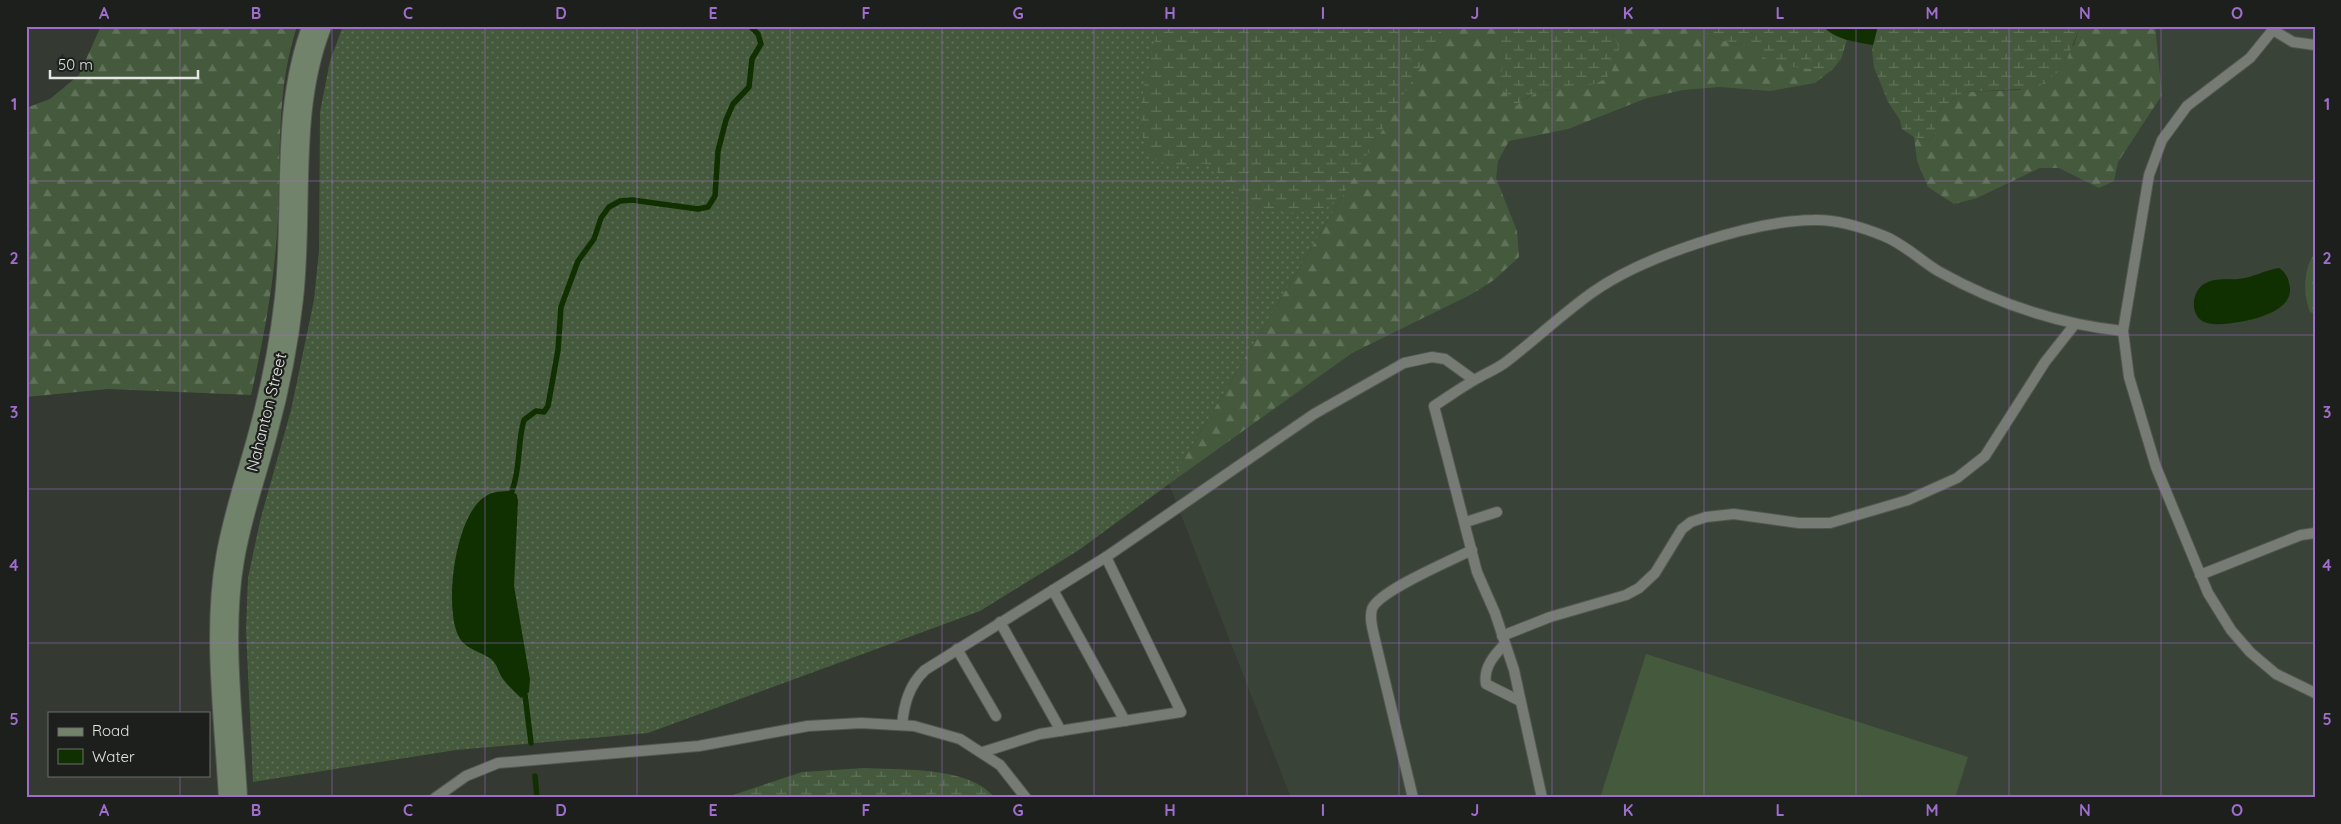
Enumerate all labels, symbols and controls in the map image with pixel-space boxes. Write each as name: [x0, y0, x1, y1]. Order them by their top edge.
text: A: [99, 3, 110, 23]
text: B: [251, 3, 261, 23]
text: C: [403, 3, 413, 23]
text: D: [555, 3, 567, 23]
text: E: [708, 3, 718, 23]
text: F: [862, 3, 871, 23]
text: G: [1012, 3, 1024, 23]
text: H: [1164, 3, 1176, 23]
text: I: [1321, 3, 1325, 23]
text: J: [1471, 3, 1479, 23]
text: K: [1623, 3, 1633, 23]
text: L: [1776, 3, 1785, 23]
text: M: [1925, 3, 1939, 23]
text: N: [2079, 3, 2091, 23]
text: O: [2231, 3, 2243, 23]
scale bar: [50, 48, 198, 80]
text: 50 m: [58, 55, 93, 74]
text: 1: [11, 94, 17, 114]
text: 1: [2324, 94, 2330, 114]
text: 2: [9, 248, 19, 268]
text: 2: [2322, 248, 2332, 268]
street label: Nahanton Street: [242, 351, 290, 473]
text: 3: [10, 402, 18, 422]
text: 3: [2323, 402, 2331, 422]
text: 4: [9, 555, 19, 575]
text: 4: [2322, 555, 2332, 575]
text: 5: [9, 709, 19, 729]
text: 5: [2322, 709, 2332, 729]
legend: [48, 712, 210, 776]
text: Road: [92, 721, 129, 740]
text: Water: [92, 747, 135, 766]
text: A: [99, 800, 110, 820]
text: B: [251, 800, 261, 820]
text: C: [403, 800, 413, 820]
text: D: [555, 800, 567, 820]
text: E: [708, 800, 718, 820]
text: F: [862, 800, 871, 820]
text: G: [1012, 800, 1024, 820]
text: H: [1164, 800, 1176, 820]
text: I: [1321, 800, 1325, 820]
text: J: [1471, 800, 1479, 820]
text: K: [1623, 800, 1633, 820]
text: L: [1776, 800, 1785, 820]
text: M: [1925, 800, 1939, 820]
text: N: [2079, 800, 2091, 820]
text: O: [2231, 800, 2243, 820]

